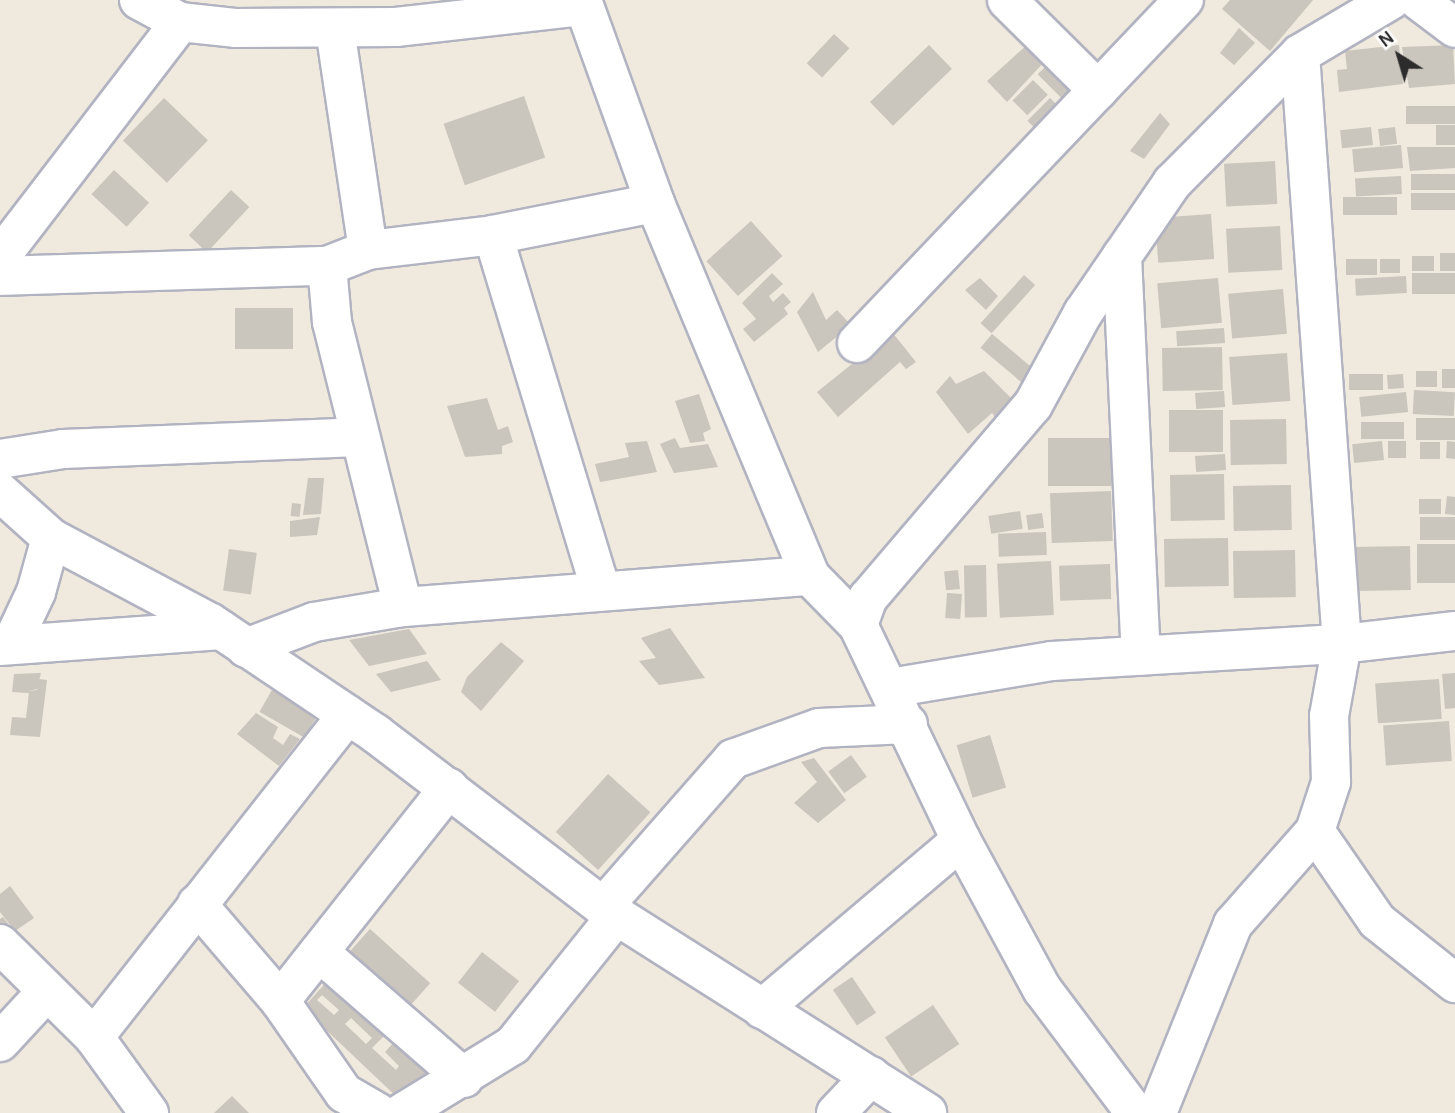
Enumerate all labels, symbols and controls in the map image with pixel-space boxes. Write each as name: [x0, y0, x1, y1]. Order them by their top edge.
north arrow: [1364, 21, 1434, 91]
text: N: [1374, 26, 1398, 52]

